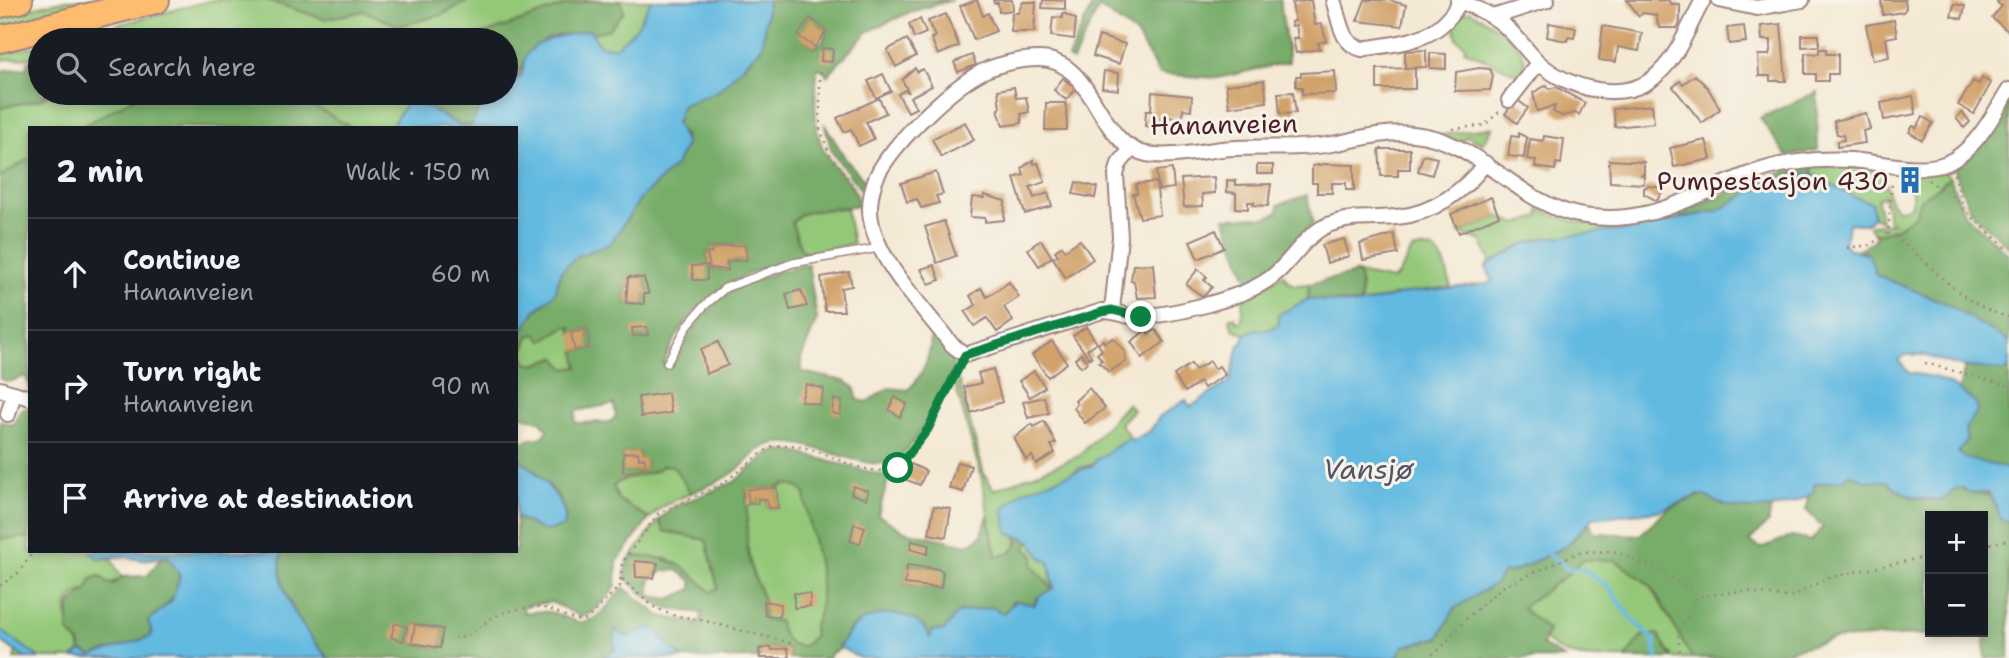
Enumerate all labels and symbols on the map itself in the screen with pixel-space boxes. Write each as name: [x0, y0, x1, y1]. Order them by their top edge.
street label: Hananveien: [1150, 105, 1298, 143]
place label: Pumpestasjon 430: [1657, 163, 1889, 198]
building icon: Pumpestasjon 430: [1895, 165, 1925, 195]
route end: [1125, 301, 1156, 332]
water label: Vansjø: [1323, 450, 1415, 488]
route start: [882, 452, 913, 483]

